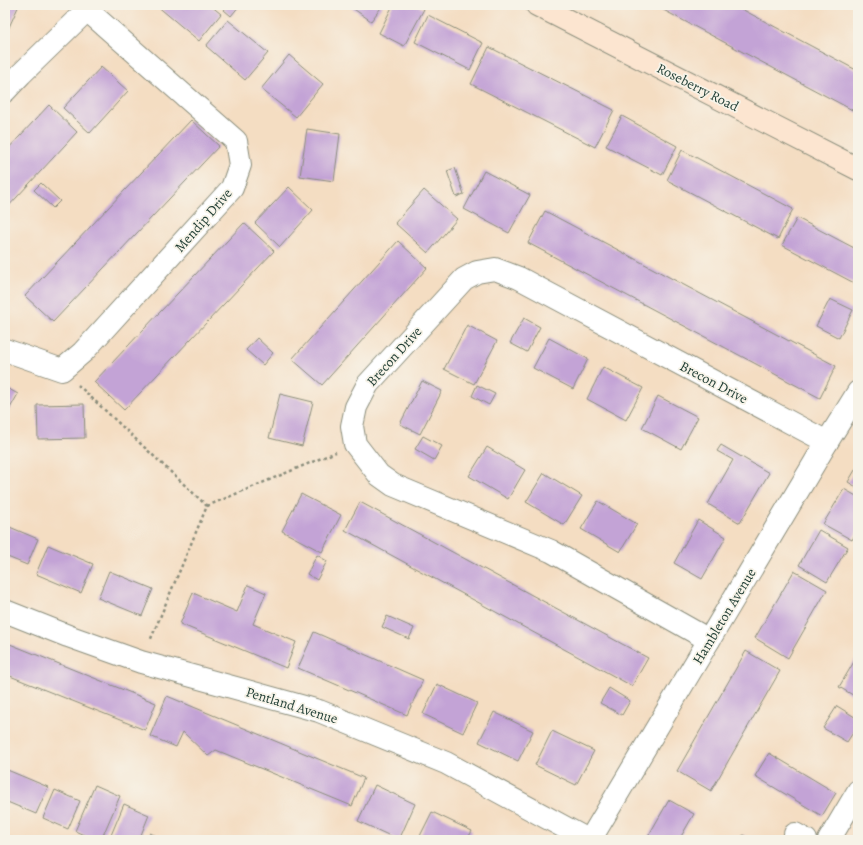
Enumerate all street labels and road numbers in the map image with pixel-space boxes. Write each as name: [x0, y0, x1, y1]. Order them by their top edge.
street label: Roseberry Road: [654, 59, 742, 116]
street label: Mendip Drive: [170, 184, 236, 256]
street label: Brecon Drive: [362, 322, 426, 390]
street label: Brecon Drive: [677, 357, 751, 408]
street label: Hambleton Avenue: [688, 565, 761, 668]
street label: Pentland Avenue: [244, 682, 340, 728]

